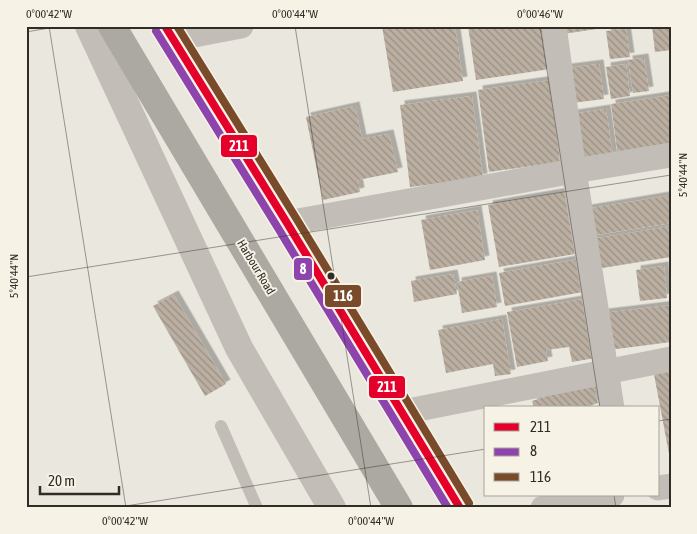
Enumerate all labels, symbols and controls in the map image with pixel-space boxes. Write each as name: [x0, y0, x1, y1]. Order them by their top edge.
text: 0°00'42"W: [26, 7, 72, 21]
text: 0°00'44"W: [272, 7, 318, 21]
text: 0°00'46"W: [517, 7, 563, 21]
line badge: 211: [220, 134, 258, 158]
text: 211: [229, 138, 249, 154]
text: 5°40'44"N: [676, 153, 690, 197]
street label: Harbour Road: [234, 237, 278, 297]
text: 5°40'44"N: [7, 254, 21, 298]
line badge: 8: [293, 257, 313, 281]
text: 8: [300, 261, 307, 277]
unlabelled marker: [326, 271, 336, 281]
line badge: 116: [324, 284, 362, 308]
text: 116: [333, 288, 353, 304]
line badge: 211: [368, 375, 406, 399]
text: 211: [377, 379, 397, 395]
legend: [484, 406, 660, 496]
text: 211: [530, 418, 551, 435]
text: 8: [530, 442, 537, 459]
scale bar: [40, 464, 119, 496]
text: 116: [530, 468, 551, 485]
text: 20 m: [48, 472, 75, 489]
text: 0°00'42"W: [102, 514, 148, 528]
text: 0°00'44"W: [348, 514, 394, 528]

